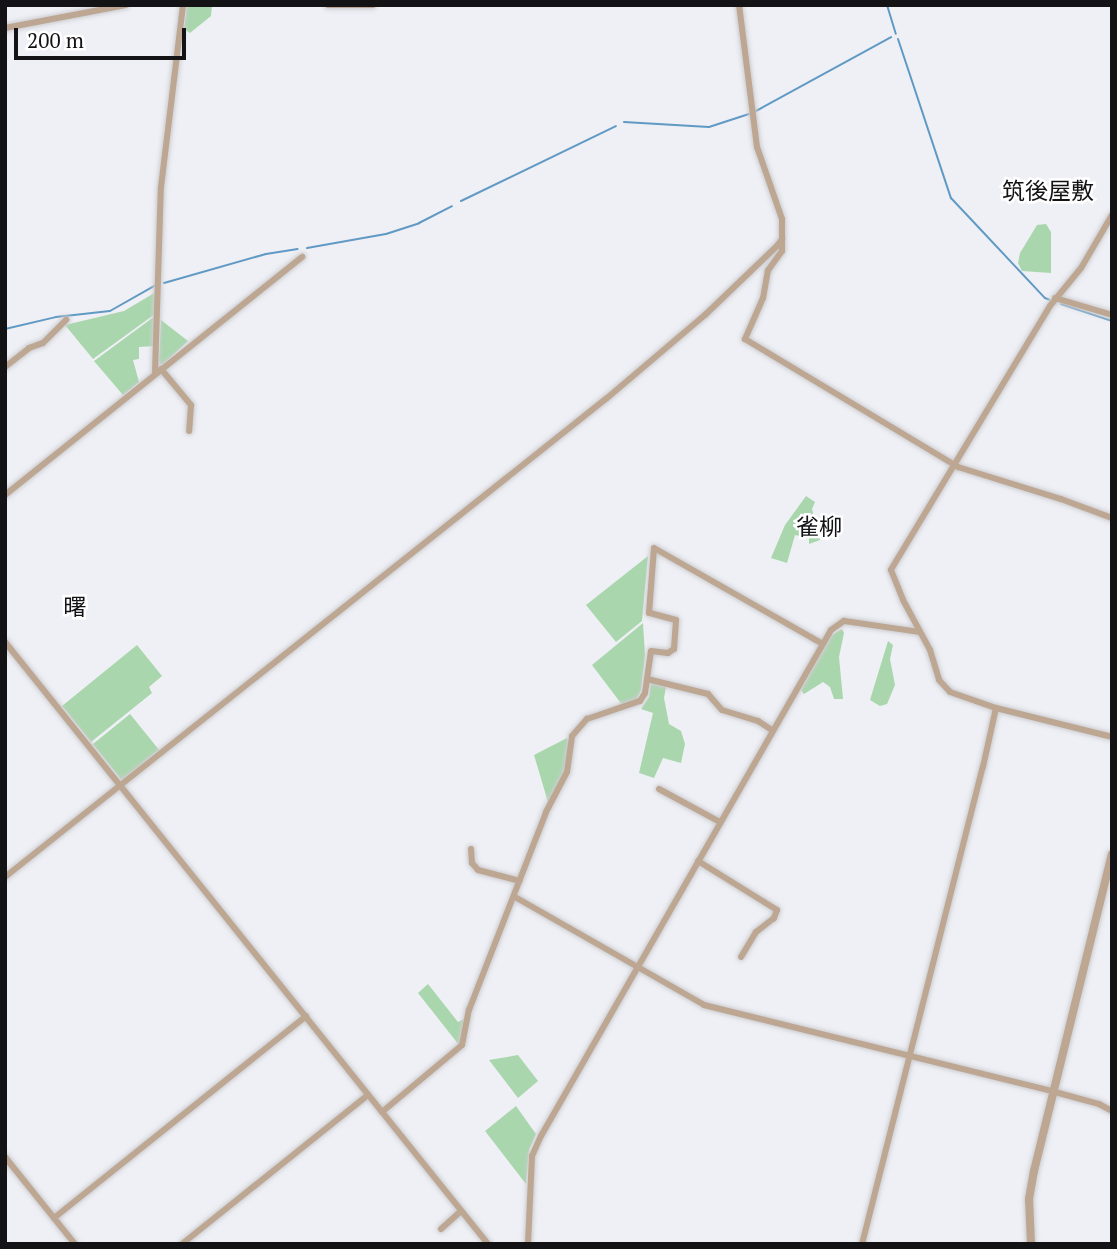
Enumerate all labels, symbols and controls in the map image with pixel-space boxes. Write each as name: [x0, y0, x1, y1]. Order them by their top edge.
scale bar: [18, 14, 189, 58]
text: 200 m: [27, 26, 84, 54]
district label: 筑後屋敷: [1002, 177, 1094, 205]
district label: 雀柳: [796, 513, 842, 541]
district label: 曙: [64, 593, 86, 621]

